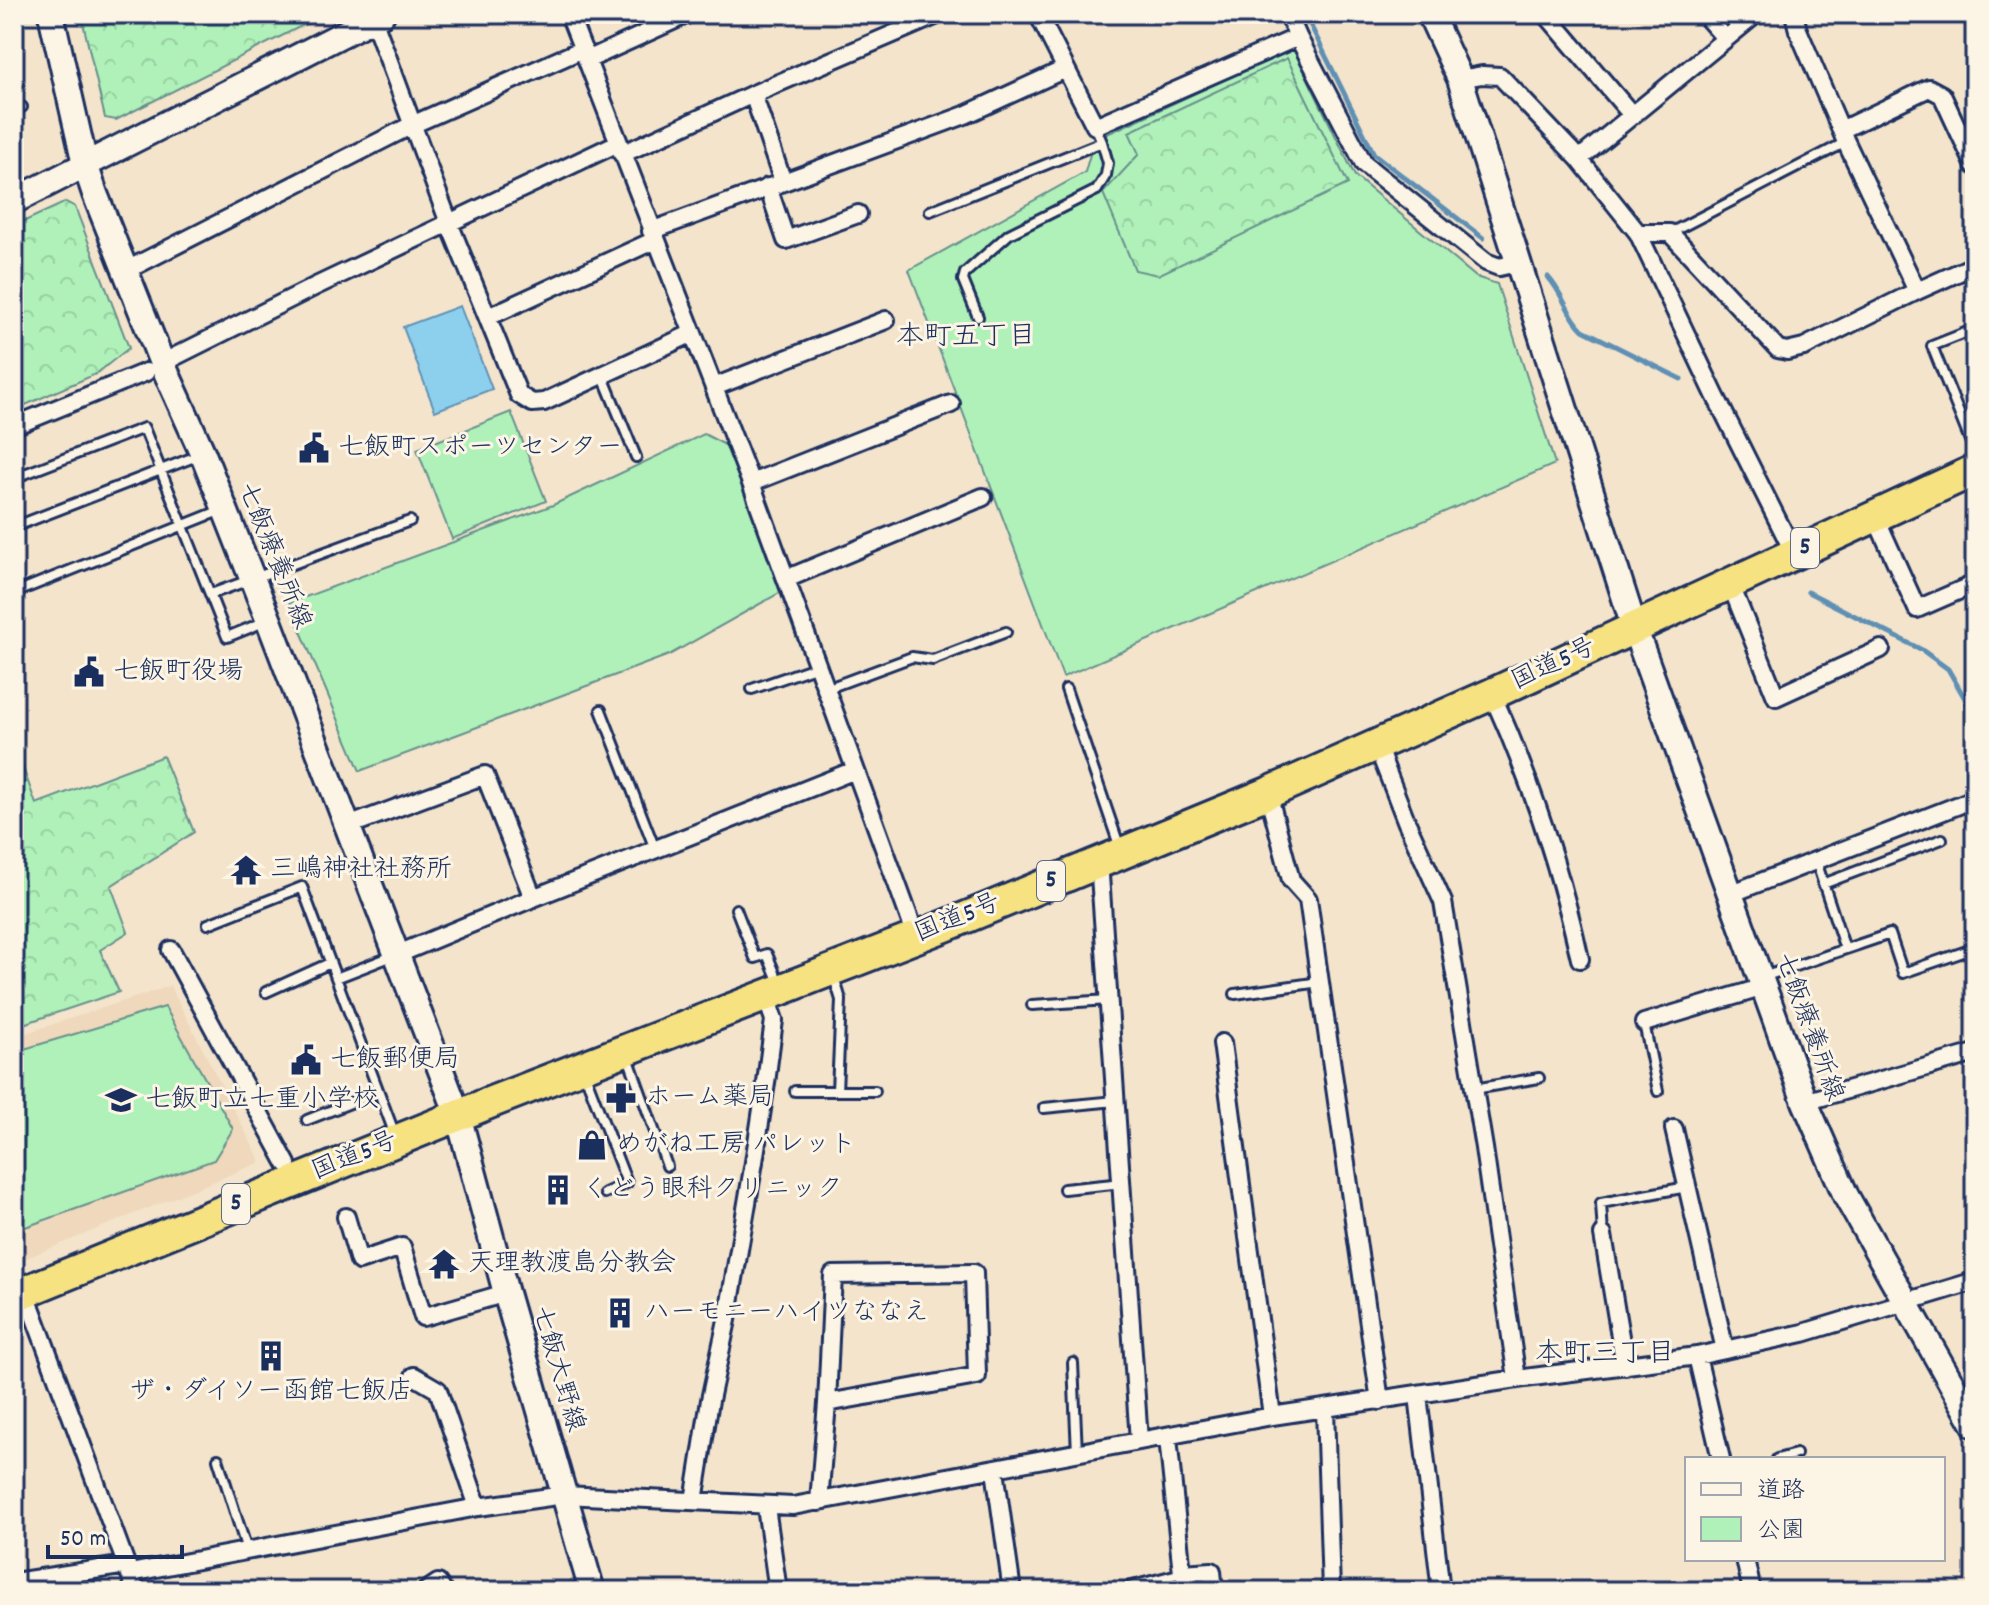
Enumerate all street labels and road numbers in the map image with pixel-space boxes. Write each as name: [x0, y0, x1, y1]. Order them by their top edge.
street label: 七飯療養所線: [227, 477, 319, 635]
road number: 5: [1791, 528, 1819, 568]
street label: 国道5号: [1505, 629, 1603, 701]
road number: 5: [1037, 861, 1065, 901]
street label: 国道5号: [909, 885, 1007, 953]
street label: 七飯療養所線: [1764, 947, 1852, 1107]
street label: 国道5号: [306, 1123, 404, 1191]
road number: 5: [222, 1184, 250, 1224]
street label: 七飯大野線: [521, 1301, 593, 1437]

